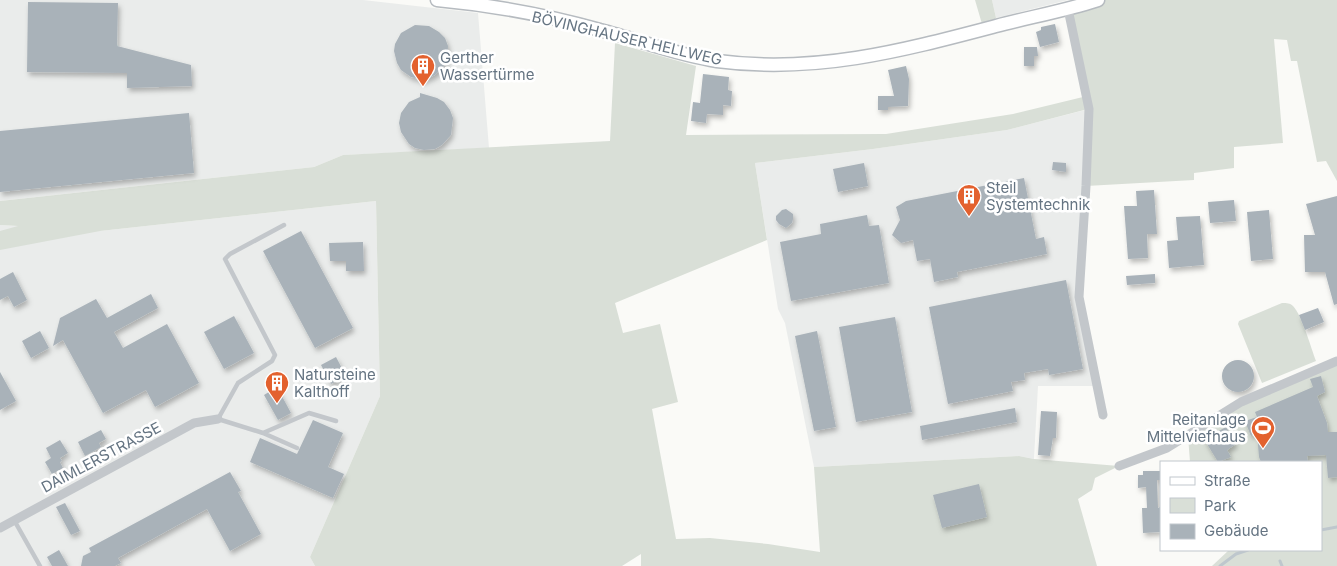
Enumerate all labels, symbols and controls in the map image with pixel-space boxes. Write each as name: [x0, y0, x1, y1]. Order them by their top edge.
street label: BÖVINGHAUSER HELLWEG: [530, 7, 724, 69]
place label: Gerther Wassertürme: [440, 48, 534, 84]
building icon: Gerther Wassertürme: [410, 53, 436, 87]
place label: Steil Systemtechnik: [986, 178, 1091, 214]
building icon: Steil Systemtechnik: [956, 183, 982, 217]
place label: Natursteine Kalthoff: [294, 365, 376, 401]
building icon: Natursteine Kalthoff: [264, 370, 290, 404]
place label: Reitanlage Mittelviefhaus: [1147, 410, 1246, 446]
sports icon: Reitanlage Mittelviefhaus: [1250, 415, 1276, 449]
street label: DAIMLERSTRASSE: [38, 417, 164, 497]
legend: [1160, 461, 1322, 551]
text: Straße: [1204, 471, 1251, 490]
text: Park: [1204, 496, 1237, 515]
text: Gebäude: [1204, 521, 1269, 540]

